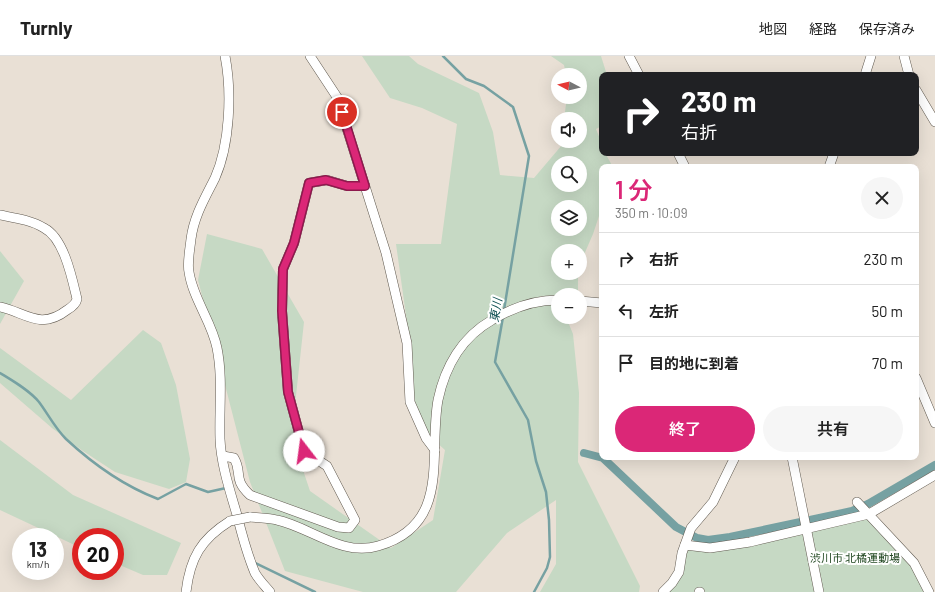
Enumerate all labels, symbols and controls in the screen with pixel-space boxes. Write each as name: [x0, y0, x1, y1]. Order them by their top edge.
text: Turnly: [20, 16, 72, 39]
text: 地図: [759, 20, 787, 37]
text: 経路: [809, 20, 837, 37]
text: 保存済み: [859, 20, 915, 37]
north arrow: [551, 68, 587, 104]
map controls: [551, 68, 587, 324]
text: 230 m: [681, 84, 756, 118]
icon: right: [615, 88, 667, 140]
pin: [325, 95, 359, 129]
icon: arrive: [331, 101, 353, 123]
button: sound: [551, 112, 587, 148]
text: 右折: [681, 121, 717, 143]
button: search: [551, 156, 587, 192]
text: 1 分: [615, 175, 652, 204]
button: close: [861, 177, 903, 219]
button: layers: [551, 200, 587, 236]
text: 350 m · 10:09: [615, 205, 687, 221]
button: +: [551, 244, 587, 280]
icon: right: [615, 248, 637, 270]
text: 右折: [649, 250, 679, 268]
text: 230 m: [863, 250, 903, 268]
button: −: [551, 288, 587, 324]
water label: 東川: [486, 295, 504, 323]
icon: left: [615, 300, 637, 322]
text: 左折: [649, 302, 679, 320]
text: 50 m: [871, 302, 903, 320]
icon: arrive: [615, 352, 637, 374]
text: 目的地に到着: [649, 354, 739, 372]
text: 70 m: [872, 354, 903, 372]
button: 終了: [615, 406, 755, 452]
button: 共有: [763, 406, 903, 452]
position arrow: [283, 430, 325, 472]
speed limit sign: 20: [72, 528, 124, 580]
text: 13: [29, 537, 47, 561]
park label: 渋川市 北橘運動場: [810, 551, 900, 564]
text: km/h: [27, 558, 49, 570]

